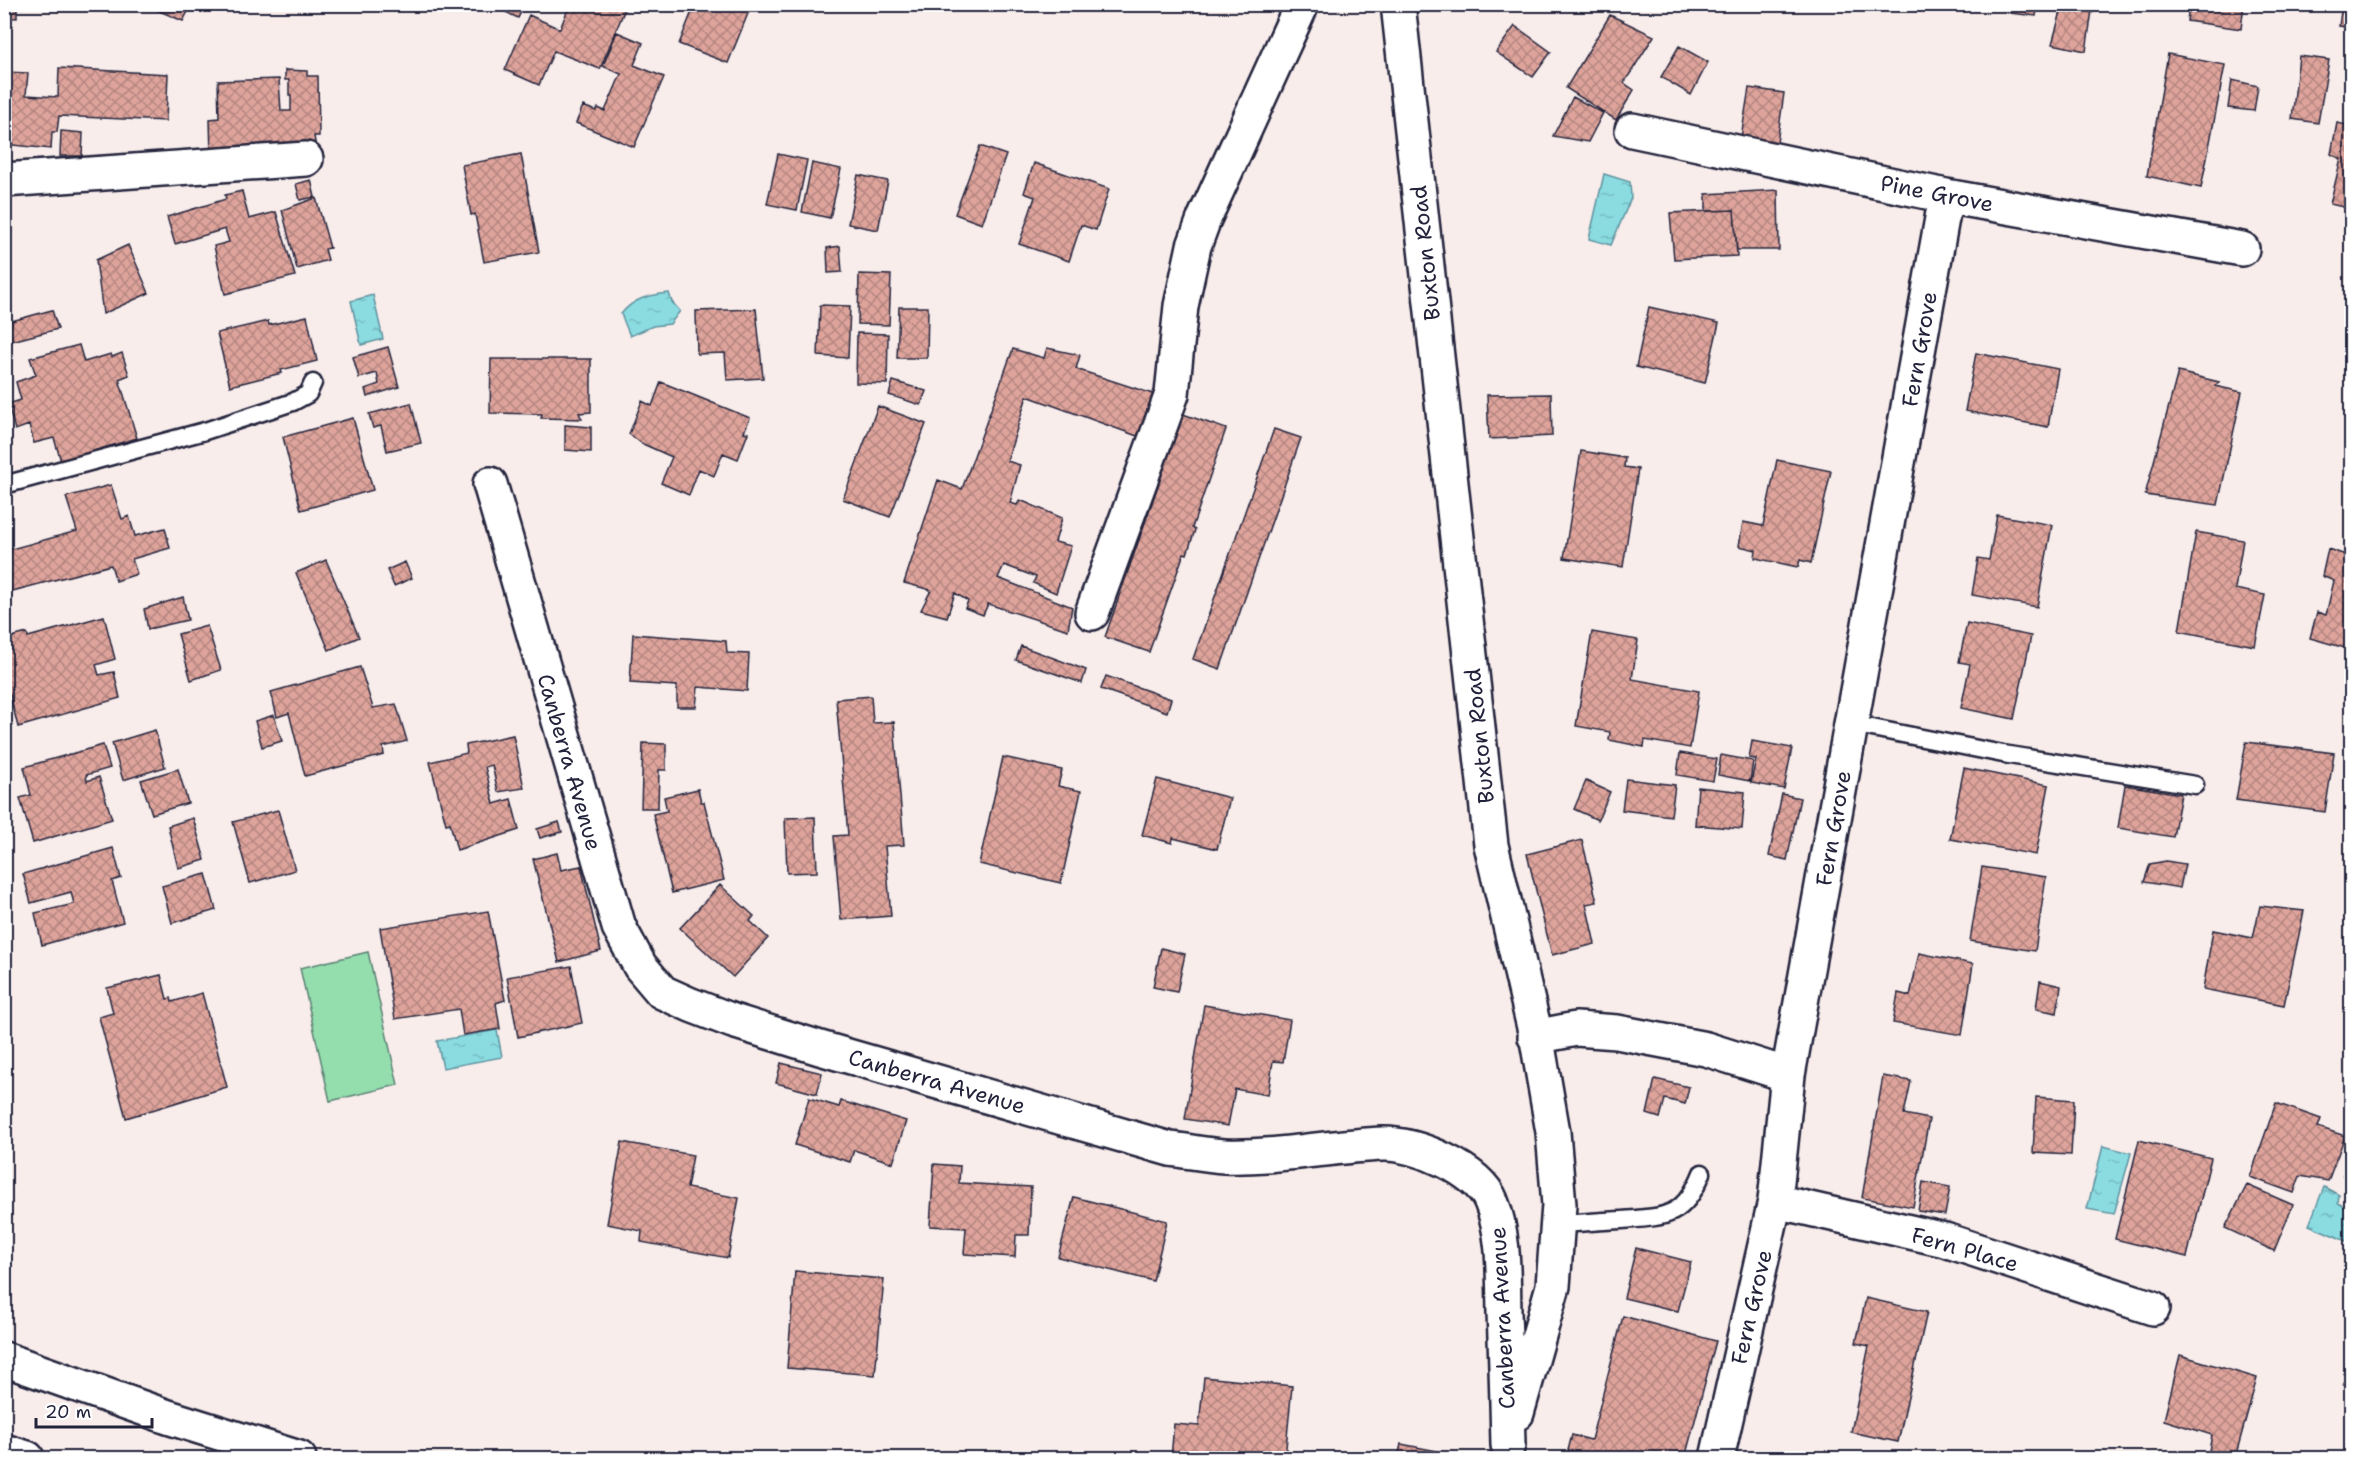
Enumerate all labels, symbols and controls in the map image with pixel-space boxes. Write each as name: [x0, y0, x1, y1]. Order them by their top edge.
street label: Pine Grove: [1878, 168, 1996, 219]
street label: Buxton Road: [1404, 184, 1447, 322]
street label: Fern Grove: [1895, 289, 1944, 409]
street label: Buxton Road: [1458, 667, 1501, 805]
street label: Canberra Avenue: [530, 670, 609, 854]
street label: Fern Grove: [1809, 768, 1858, 888]
street label: Canberra Avenue: [845, 1042, 1029, 1121]
street label: Fern Place: [1908, 1220, 2022, 1279]
street label: Canberra Avenue: [1483, 1226, 1522, 1410]
street label: Fern Grove: [1724, 1247, 1779, 1367]
scale bar: [36, 1391, 152, 1429]
text: 20 m: [45, 1400, 91, 1424]

